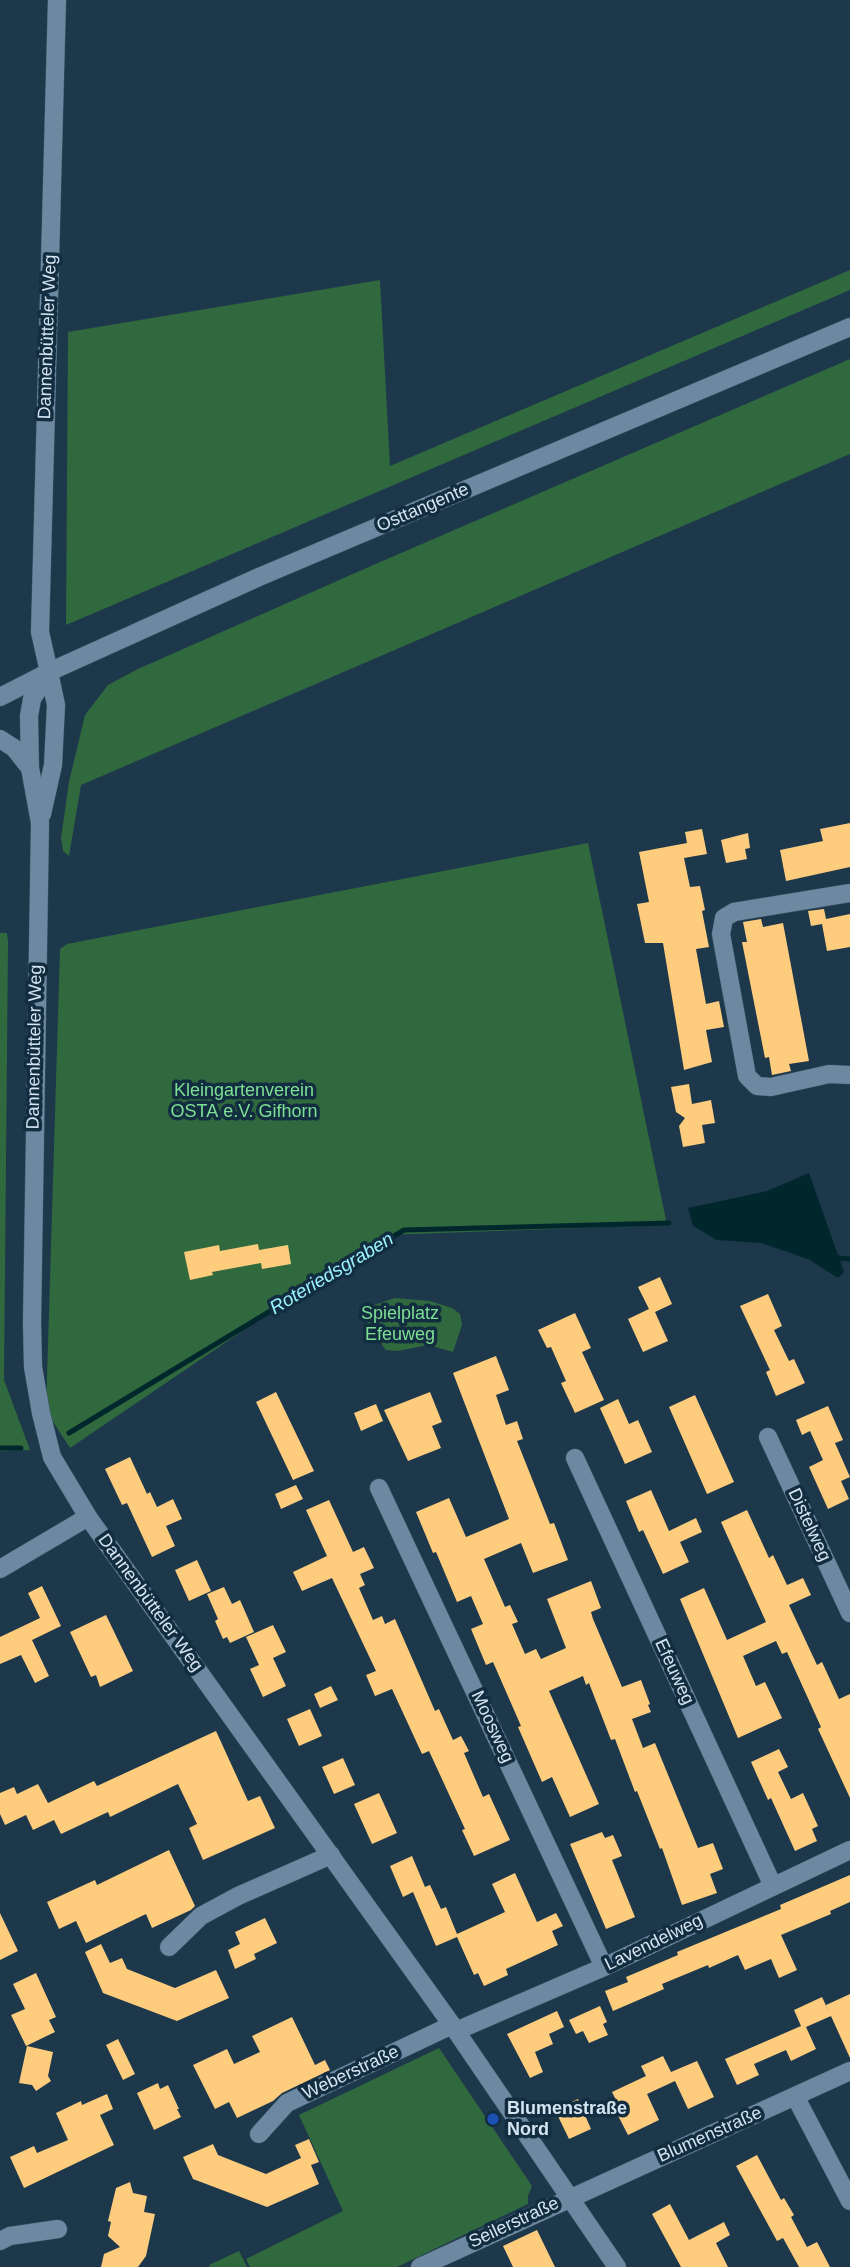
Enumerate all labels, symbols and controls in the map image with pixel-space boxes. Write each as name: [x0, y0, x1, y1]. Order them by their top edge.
street label: Dannenbütteler Weg: [34, 254, 62, 420]
street label: Osttangente: [374, 479, 472, 537]
street label: Dannenbütteler Weg: [23, 964, 47, 1130]
park label: Kleingartenverein OSTA e.V. Gifhorn: [170, 1080, 318, 1122]
water label: Roteriedsgraben: [266, 1228, 398, 1320]
park label: Spielplatz Efeuweg: [361, 1303, 439, 1346]
street label: Distelweg: [783, 1485, 835, 1565]
street label: Dannenbütteler Weg: [93, 1530, 207, 1676]
street label: Efeuweg: [649, 1636, 699, 1708]
street label: Moosweg: [466, 1688, 518, 1766]
street label: Lavendelweg: [602, 1910, 706, 1976]
street label: Weberstraße: [299, 2041, 403, 2105]
place label: Blumenstraße Nord: [507, 2098, 627, 2140]
street label: Blumenstraße: [654, 2102, 766, 2168]
marker: Blumenstraße Nord: [485, 2111, 501, 2127]
street label: Seilerstraße: [465, 2193, 563, 2253]

